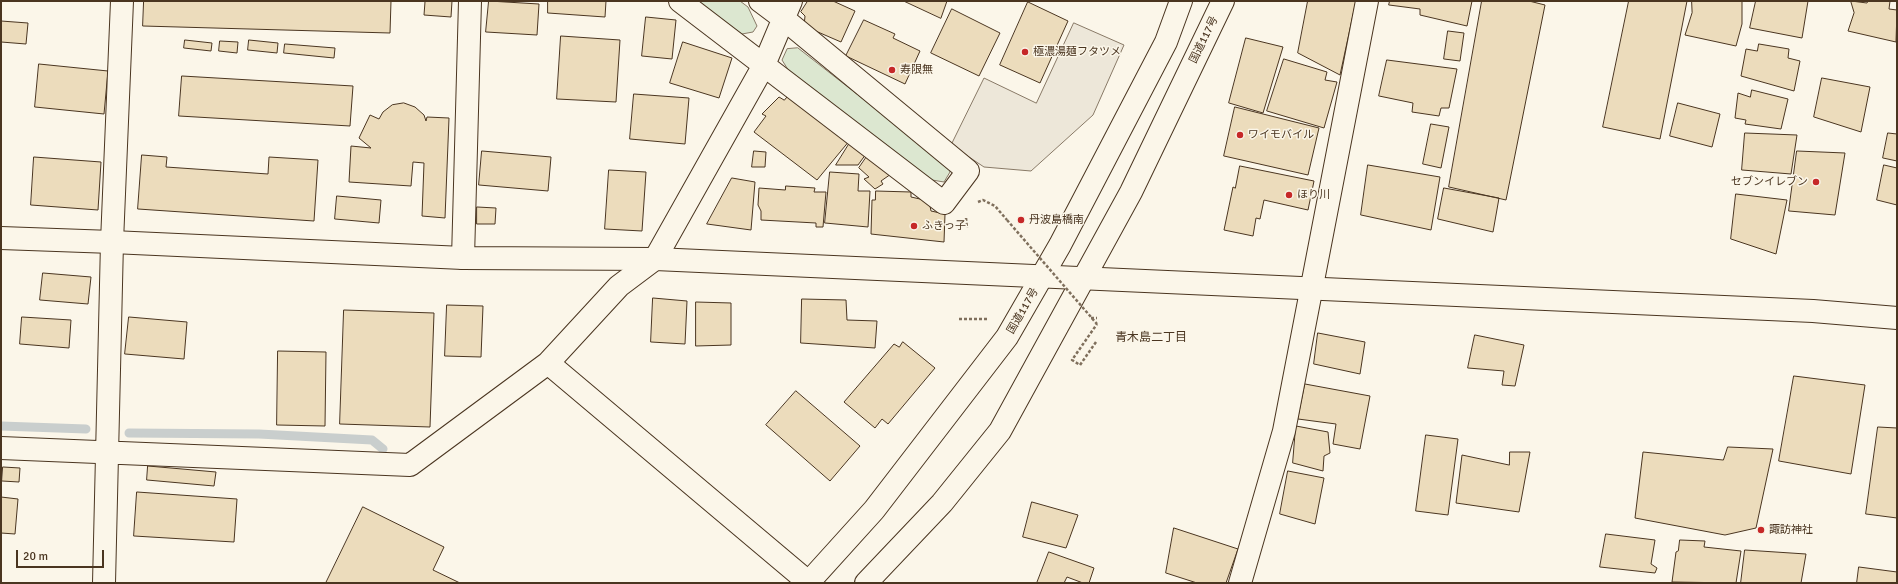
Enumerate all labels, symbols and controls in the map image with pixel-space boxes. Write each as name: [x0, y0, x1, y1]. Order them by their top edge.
street label: 国道117号: [1187, 14, 1221, 66]
place label: 極濃湯麺フタツメ: [1033, 45, 1121, 59]
marker: 極濃湯麺フタツメ: [1020, 47, 1030, 57]
place label: 寿限無: [900, 63, 933, 77]
marker: 寿限無: [887, 65, 897, 75]
place label: ワイモバイル: [1248, 128, 1314, 142]
marker: ワイモバイル: [1235, 130, 1245, 140]
place label: セブンイレブン: [1731, 175, 1808, 189]
marker: セブンイレブン: [1811, 177, 1821, 187]
place label: ほり川: [1297, 188, 1330, 202]
marker: ほり川: [1284, 190, 1294, 200]
place label: 丹波島橋南: [1029, 213, 1084, 227]
marker: 丹波島橋南: [1016, 215, 1026, 225]
place label: ふきっ子: [922, 219, 966, 233]
marker: ふきっ子: [909, 221, 919, 231]
street label: 国道117号: [1005, 286, 1041, 336]
district label: 青木島二丁目: [1115, 331, 1187, 345]
place label: 諏訪神社: [1769, 523, 1813, 537]
marker: 諏訪神社: [1756, 525, 1766, 535]
scale bar: [18, 542, 106, 568]
text: 20 m: [23, 549, 48, 564]

